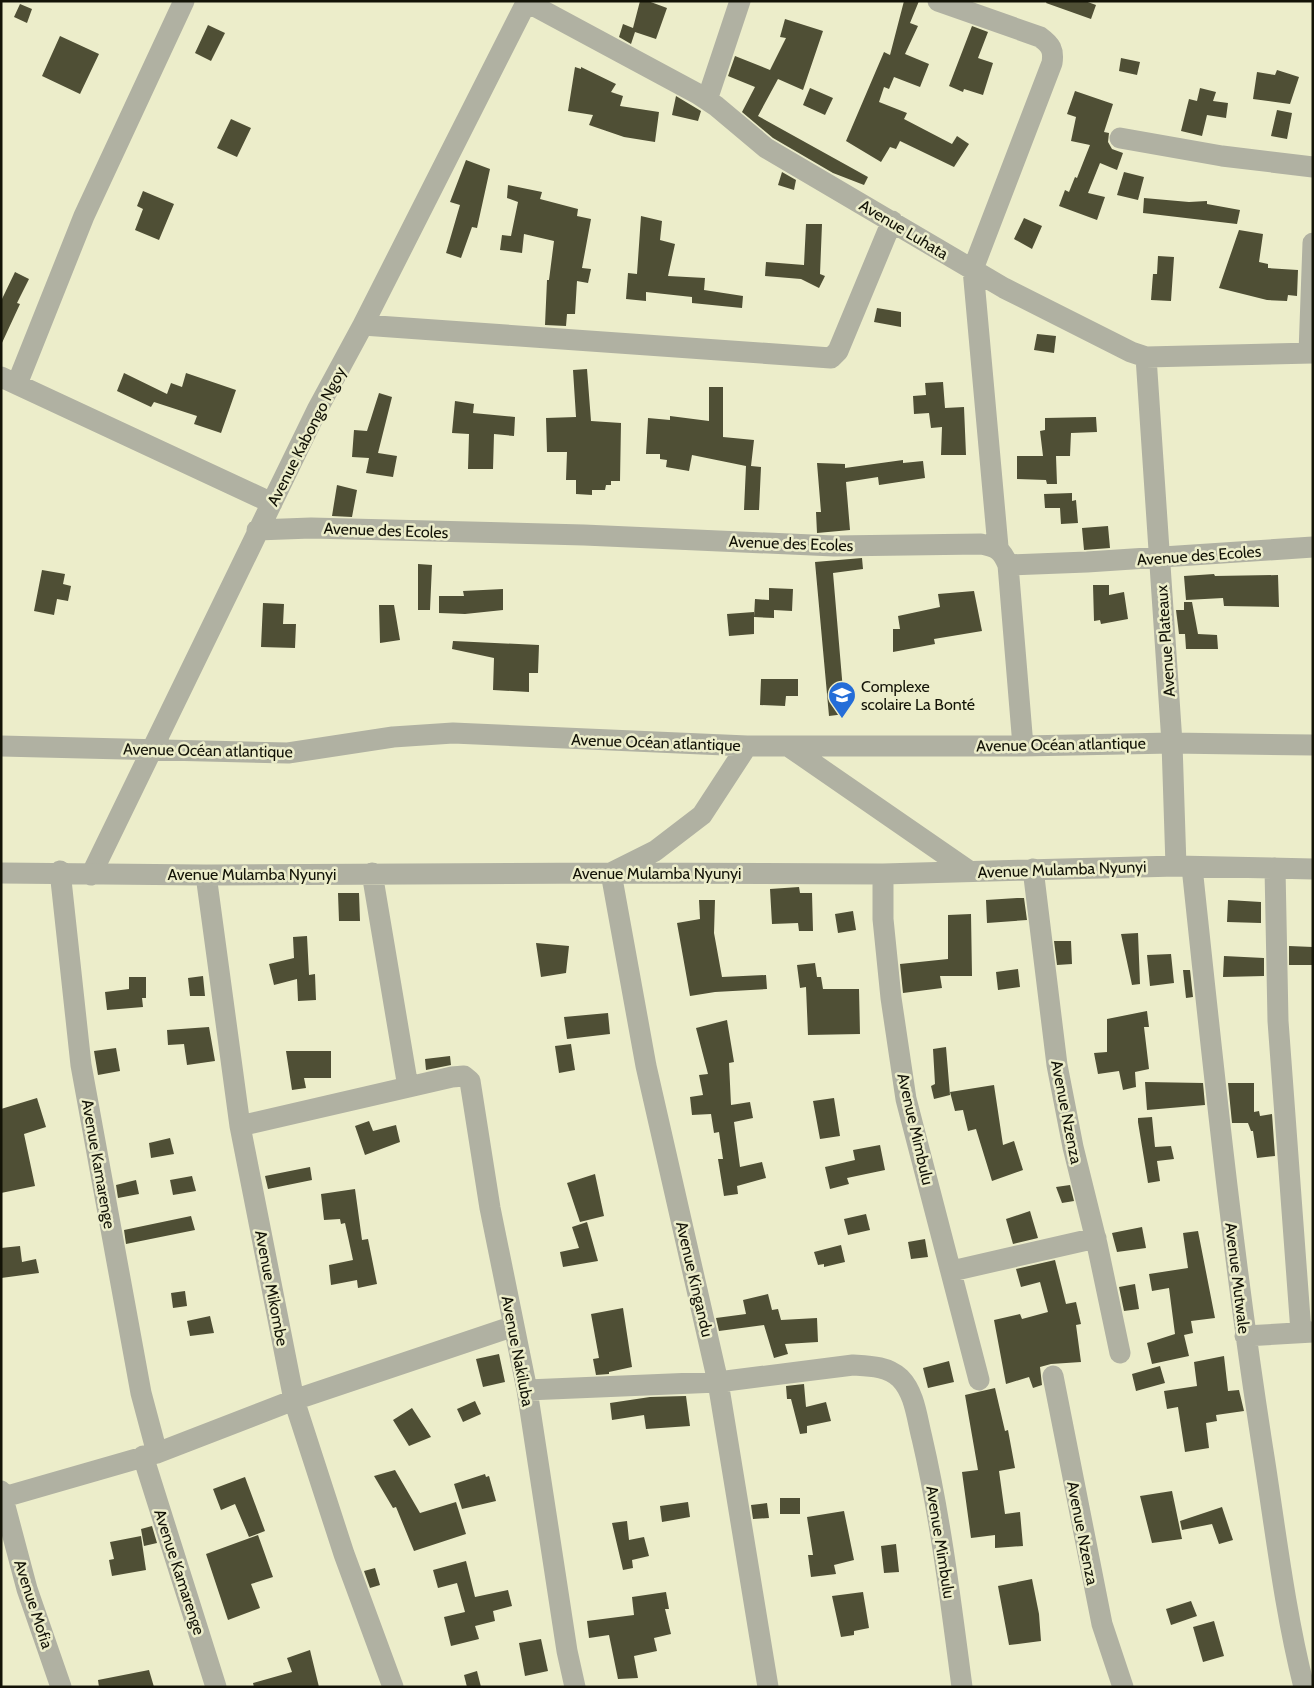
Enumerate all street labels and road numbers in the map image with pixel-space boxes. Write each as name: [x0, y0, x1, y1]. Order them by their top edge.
street label: Avenue Luhata: [856, 196, 952, 263]
street label: Avenue Kabongo Ngoy: [263, 363, 350, 509]
street label: Avenue des Ecoles: [323, 519, 449, 542]
street label: Avenue des Ecoles: [728, 532, 854, 555]
street label: Avenue des Ecoles: [1136, 542, 1262, 569]
street label: Avenue Plateaux: [1152, 584, 1179, 697]
street label: Avenue Océan atlantique: [571, 730, 741, 755]
street label: Avenue Océan atlantique: [976, 734, 1146, 755]
street label: Avenue Océan atlantique: [123, 740, 293, 761]
street label: Avenue Mulamba Nyunyi: [977, 857, 1147, 882]
street label: Avenue Mulamba Nyunyi: [573, 864, 741, 883]
street label: Avenue Mulamba Nyunyi: [168, 865, 336, 884]
street label: Avenue Nzenza: [1047, 1059, 1086, 1166]
street label: Avenue Mimbulu: [893, 1071, 938, 1187]
street label: Avenue Kamarenge: [78, 1098, 119, 1230]
street label: Avenue Kingandu: [672, 1220, 717, 1339]
street label: Avenue Mutwale: [1221, 1221, 1254, 1335]
street label: Avenue Mikombe: [251, 1229, 292, 1347]
street label: Avenue Nakiluba: [497, 1294, 538, 1408]
street label: Avenue Nzenza: [1063, 1480, 1102, 1587]
street label: Avenue Mimbulu: [922, 1484, 959, 1600]
street label: Avenue Kamarenge: [150, 1507, 209, 1637]
street label: Avenue Mofia: [10, 1557, 57, 1651]

